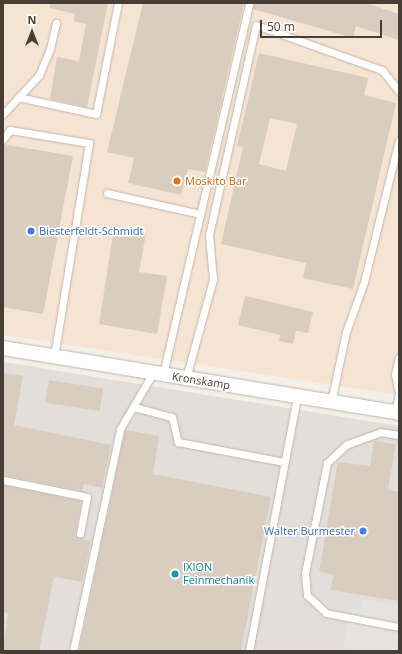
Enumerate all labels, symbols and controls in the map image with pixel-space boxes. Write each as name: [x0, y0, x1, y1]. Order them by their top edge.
north arrow: [12, 12, 52, 52]
text: N: [28, 12, 36, 27]
scale bar: [262, 12, 384, 38]
text: 50 m: [267, 18, 295, 35]
place label: Moskito Bar: [185, 174, 246, 188]
marker: Moskito Bar: [172, 176, 182, 186]
place label: Biesterfeldt-Schmidt: [39, 224, 143, 238]
marker: Biesterfeldt-Schmidt: [26, 226, 36, 236]
street label: Kronskamp: [171, 370, 231, 392]
place label: Walter Burmester: [264, 524, 355, 538]
marker: Walter Burmester: [358, 526, 368, 536]
place label: IXION Feinmechanik: [183, 561, 254, 587]
marker: IXION Feinmechanik: [170, 569, 180, 579]

